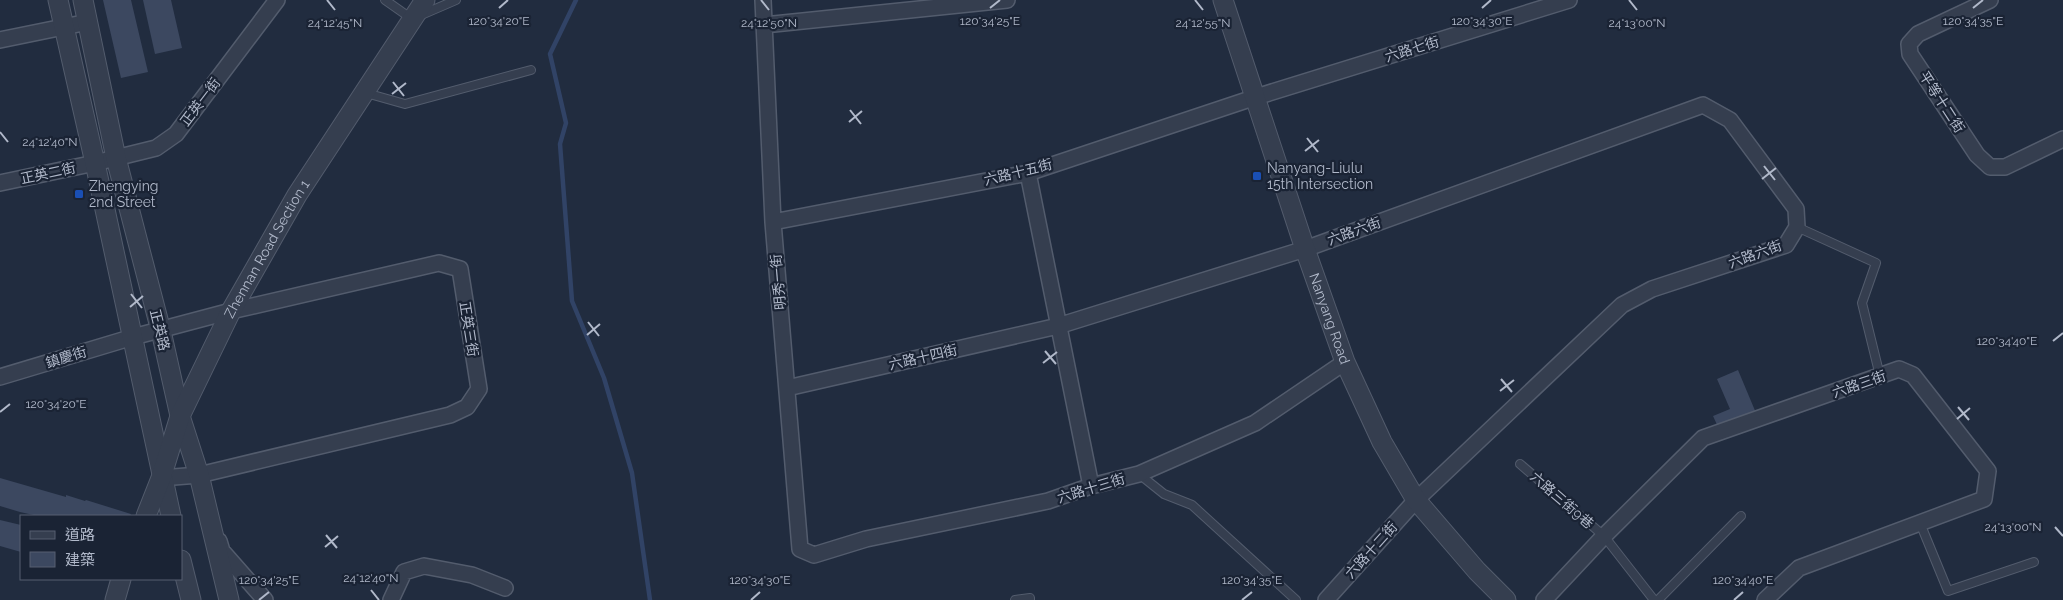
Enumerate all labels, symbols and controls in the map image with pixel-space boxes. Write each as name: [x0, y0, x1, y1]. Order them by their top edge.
text: 120°34'20"E: [468, 14, 530, 28]
text: 120°34'25"E: [960, 14, 1020, 28]
text: 120°34'30"E: [1451, 14, 1513, 28]
text: 120°34'35"E: [1943, 14, 2003, 28]
text: 24°12'45"N: [308, 16, 362, 30]
text: 24°12'50"N: [741, 16, 797, 30]
text: 24°12'55"N: [1175, 16, 1231, 30]
text: 24°13'00"N: [1608, 16, 1666, 30]
street label: 六路七街: [1383, 33, 1441, 65]
street label: 平等十二街: [1916, 68, 1968, 136]
street label: 正英一街: [177, 75, 223, 129]
text: 24°12'40"N: [22, 135, 78, 149]
street label: 六路十五街: [982, 156, 1054, 188]
street label: 正英二街: [19, 159, 77, 187]
place label: Nanyang-Liulu 15th Intersection: [1267, 160, 1373, 192]
marker: Nanyang-Liulu 15th Intersection: [1251, 170, 1263, 182]
street label: Zhennan Road Section 1: [221, 177, 313, 320]
place label: Zhengying 2nd Street: [89, 178, 158, 210]
marker: Zhengying 2nd Street: [73, 188, 85, 200]
street label: 六路六街: [1325, 214, 1383, 248]
street label: 六路六街: [1726, 237, 1784, 271]
street label: 明秀一街: [768, 253, 788, 311]
street label: Nanyang Road: [1306, 271, 1353, 366]
street label: 正英三街: [457, 300, 481, 358]
street label: 正英路: [147, 308, 173, 352]
text: 120°34'40"E: [1977, 334, 2037, 348]
street label: 六路十四街: [887, 341, 959, 373]
street label: 鎮慶街: [44, 343, 88, 371]
street label: 六路三街: [1830, 367, 1888, 401]
text: 120°34'20"E: [25, 397, 87, 411]
street label: 六路三街9巷: [1527, 468, 1597, 532]
street label: 六路十三街: [1055, 470, 1127, 506]
legend: [20, 515, 182, 580]
street label: 六路十二街: [1342, 519, 1400, 581]
text: 24°13'00"N: [1984, 520, 2042, 534]
text: 道路: [65, 526, 95, 544]
text: 建築: [65, 551, 95, 569]
text: 24°12'40"N: [343, 571, 399, 585]
text: 120°34'25"E: [239, 573, 299, 587]
text: 120°34'30"E: [729, 573, 791, 587]
text: 120°34'35"E: [1222, 573, 1282, 587]
text: 120°34'40"E: [1713, 573, 1773, 587]

